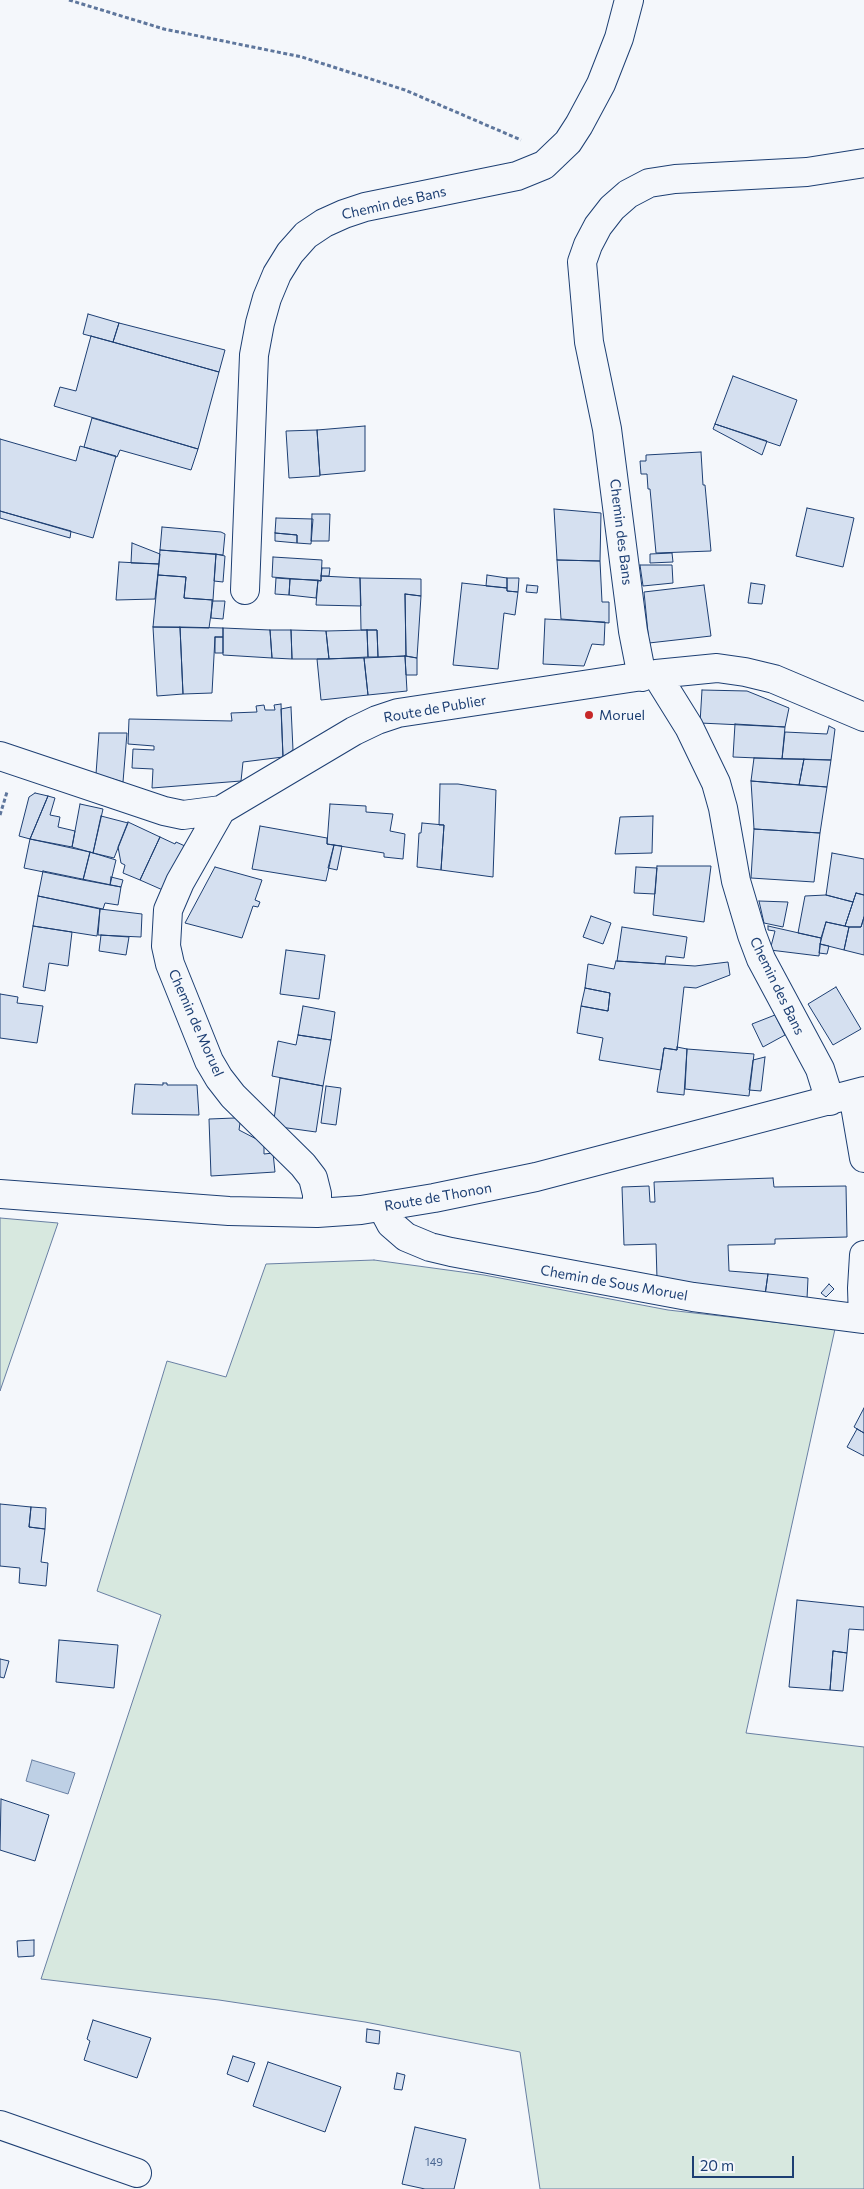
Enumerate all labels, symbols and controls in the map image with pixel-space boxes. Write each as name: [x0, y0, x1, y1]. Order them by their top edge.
street label: Chemin des Bans: [340, 183, 448, 223]
street label: Chemin des Bans: [606, 478, 636, 586]
street label: Route de Publier: [382, 692, 488, 726]
place label: Moruel: [599, 707, 645, 723]
marker: Moruel: [583, 709, 595, 721]
street label: Chemin des Bans: [746, 934, 808, 1038]
street label: Chemin de Moruel: [165, 967, 227, 1079]
street label: Route de Thonon: [383, 1179, 493, 1215]
street label: Chemin de Sous Moruel: [539, 1262, 689, 1304]
scale bar: [694, 2146, 796, 2178]
house number: 149: [425, 2155, 443, 2169]
text: 20 m: [700, 2156, 734, 2174]

